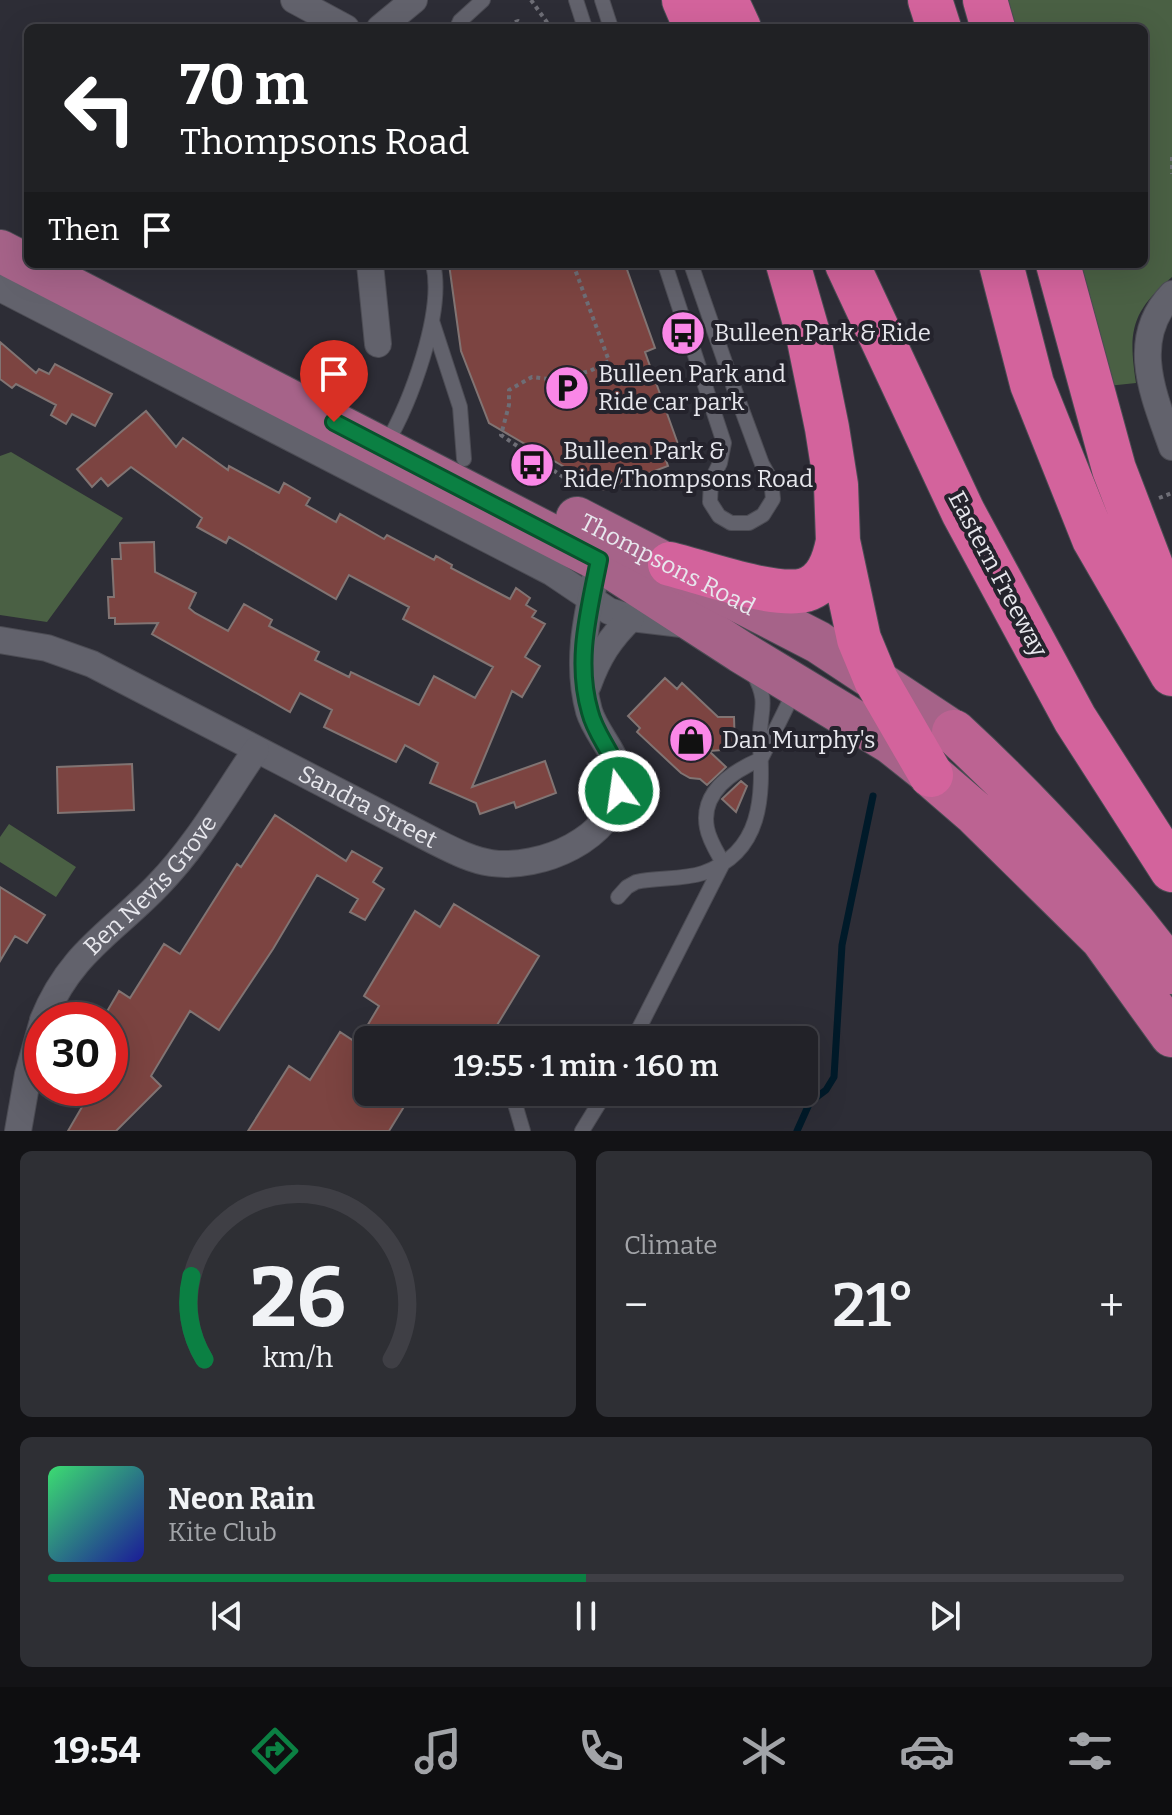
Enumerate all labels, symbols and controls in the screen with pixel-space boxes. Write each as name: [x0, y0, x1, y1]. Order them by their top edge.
text: 70 m: [180, 52, 308, 119]
icon: left: [48, 56, 152, 160]
text: Thompsons Road: [180, 120, 469, 164]
icon: arrive: [135, 208, 179, 252]
text: Then: [48, 212, 119, 248]
bus stop icon: Bulleen Park & Ride: [659, 309, 707, 357]
place label: Bulleen Park & Ride: [714, 319, 931, 347]
pin: [300, 340, 368, 422]
icon: arrive: [312, 352, 356, 396]
place label: Bulleen Park and Ride car park: [598, 360, 786, 416]
parking icon: Bulleen Park and Ride car park: [543, 364, 591, 412]
place label: Bulleen Park & Ride/Thompsons Road: [563, 437, 813, 493]
bus stop icon: Bulleen Park & Ride/Thompsons Road: [508, 441, 556, 489]
street label: Eastern Freeway: [943, 486, 1054, 662]
street label: Thompsons Road: [575, 508, 760, 621]
shop icon: Dan Murphy's: [667, 716, 715, 764]
place label: Dan Murphy's: [722, 726, 875, 754]
position arrow: [577, 749, 661, 833]
street label: Sandra Street: [294, 759, 442, 854]
street label: Ben Nevis Grove: [78, 810, 223, 961]
speed limit sign: 30: [24, 1002, 128, 1106]
text: 19:55 · 1 min · 160 m: [454, 1048, 718, 1084]
text: Climate: [624, 1230, 718, 1261]
text: 26: [250, 1248, 346, 1348]
text: 21°: [832, 1270, 915, 1342]
text: −: [624, 1279, 648, 1332]
text: +: [1099, 1279, 1124, 1332]
text: km/h: [263, 1340, 334, 1375]
text: Neon Rain: [168, 1481, 315, 1517]
text: Kite Club: [168, 1517, 277, 1548]
icon: previous: [205, 1594, 249, 1638]
icon: pause: [564, 1594, 608, 1638]
icon: next: [923, 1594, 967, 1638]
icon: directions: [247, 1723, 303, 1779]
icon: music: [410, 1723, 466, 1779]
icon: phone: [573, 1723, 629, 1779]
icon: climate: [736, 1723, 792, 1779]
icon: car: [899, 1723, 955, 1779]
icon: filters: [1062, 1723, 1118, 1779]
text: 19:54: [54, 1729, 140, 1773]

